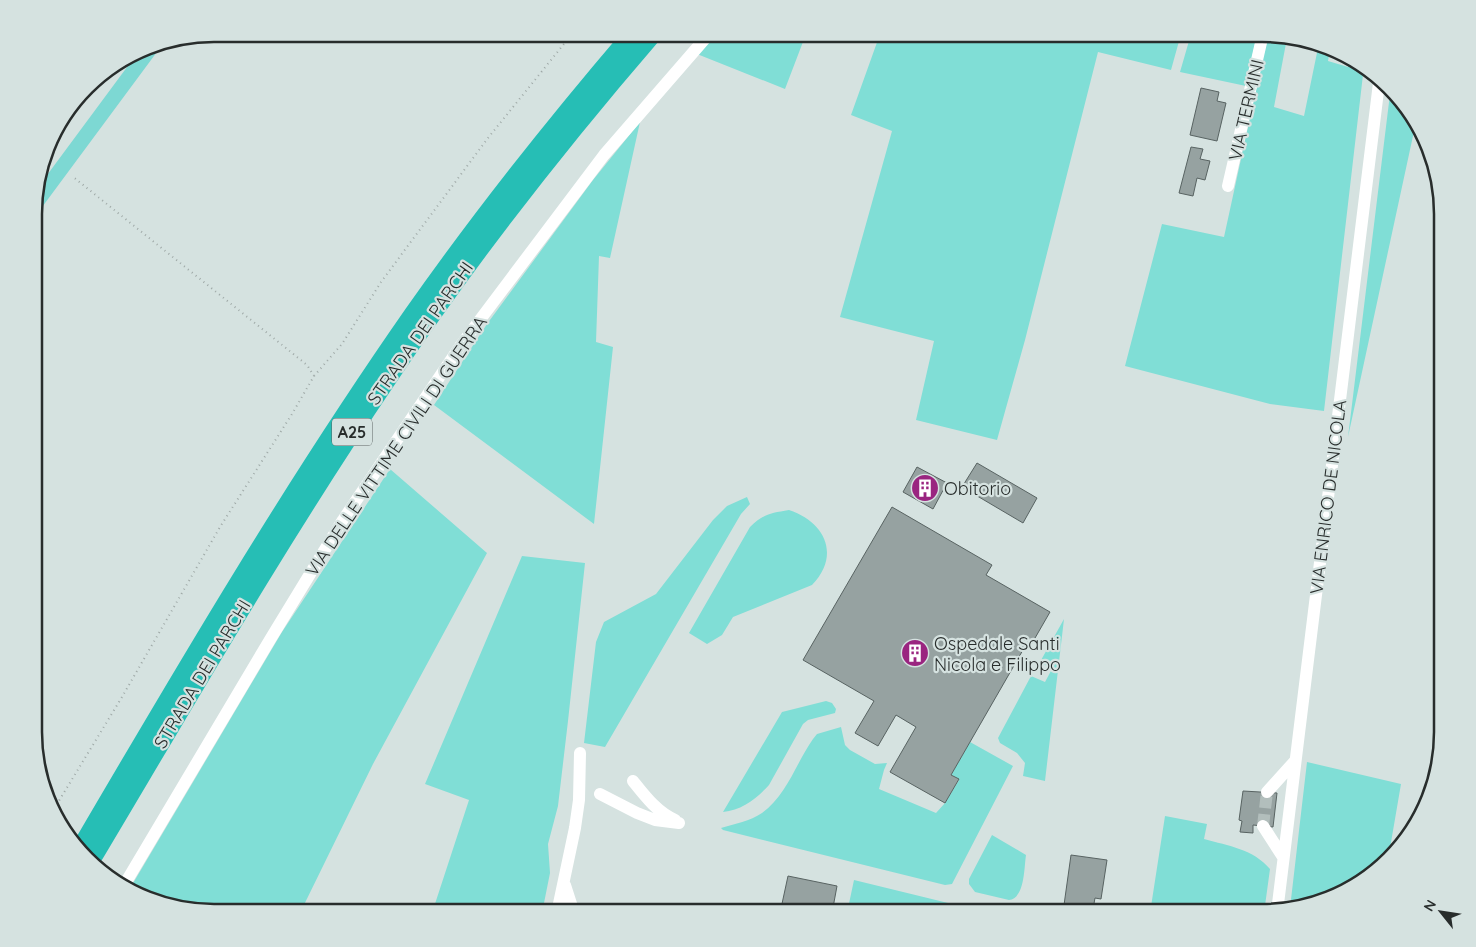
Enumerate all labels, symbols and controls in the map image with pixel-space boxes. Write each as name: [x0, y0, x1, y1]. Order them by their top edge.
street label: VIA TERMINI: [1223, 57, 1269, 163]
street label: STRADA DEI PARCHI: [362, 257, 478, 409]
street label: VIA DELLE VITTIME CIVILI DI GUERRA: [300, 311, 492, 581]
street label: VIA ENRICO DE NICOLA: [1305, 398, 1351, 596]
road number: A25: [332, 418, 372, 446]
building icon: Obitorio: [910, 473, 940, 503]
place label: Obitorio: [944, 477, 1011, 500]
street label: STRADA DEI PARCHI: [149, 595, 255, 753]
place label: Ospedale Santi Nicola e Filippo: [934, 632, 1061, 676]
building icon: Ospedale Santi Nicola e Filippo: [900, 638, 930, 668]
north arrow: [1416, 887, 1466, 937]
text: N: [1419, 897, 1440, 914]

